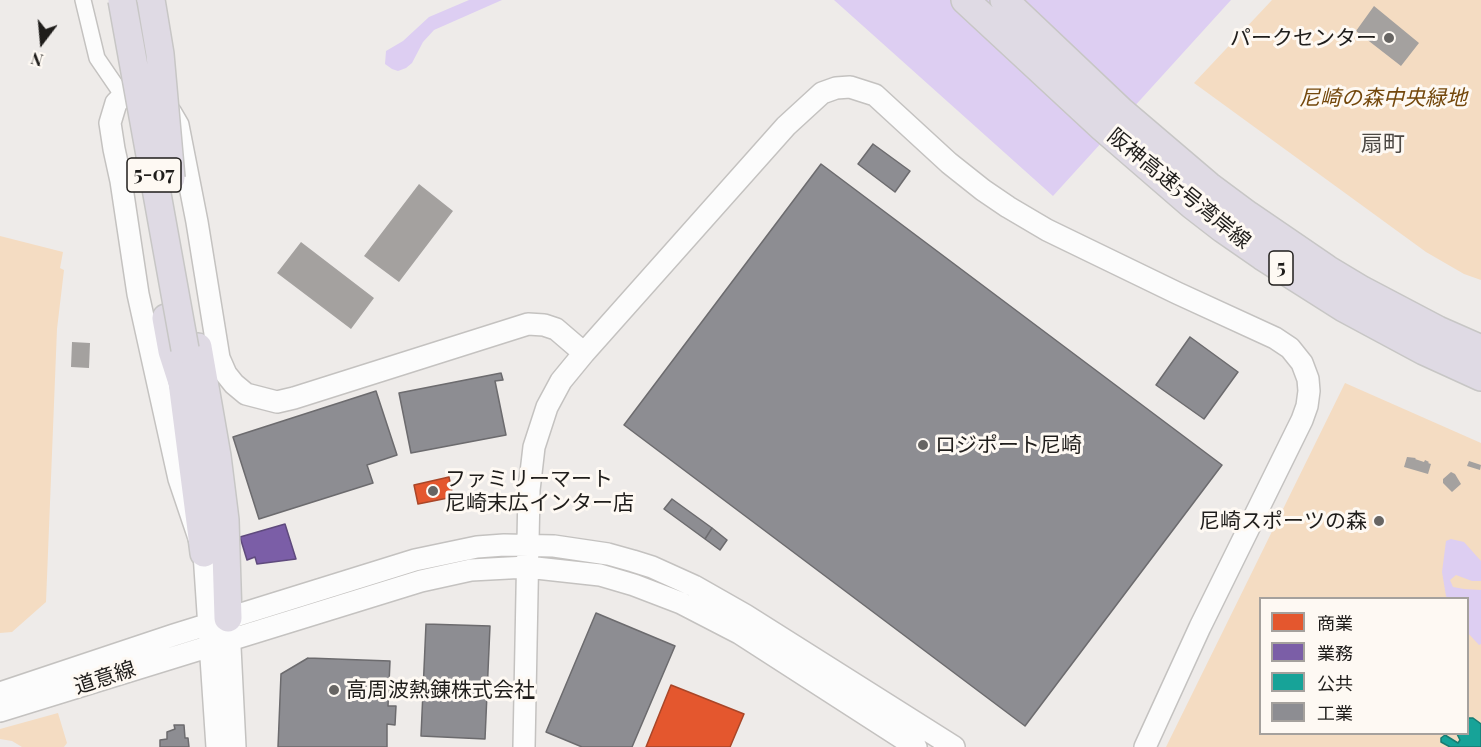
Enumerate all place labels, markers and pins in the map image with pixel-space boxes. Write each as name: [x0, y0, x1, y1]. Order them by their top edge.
place label: パークセンター: [1230, 25, 1377, 51]
marker: パークセンター: [1382, 31, 1396, 45]
place label: ロジポート尼崎: [935, 432, 1082, 458]
marker: ロジポート尼崎: [916, 438, 930, 452]
place label: ファミリーマート 尼崎末広インター店: [445, 466, 634, 516]
marker: ファミリーマート 尼崎末広インター店: [426, 484, 440, 498]
place label: 尼崎スポーツの森: [1199, 508, 1367, 534]
marker: 尼崎スポーツの森: [1372, 514, 1386, 528]
place label: 高周波熱錬株式会社: [346, 677, 535, 703]
marker: 高周波熱錬株式会社: [327, 683, 341, 697]

